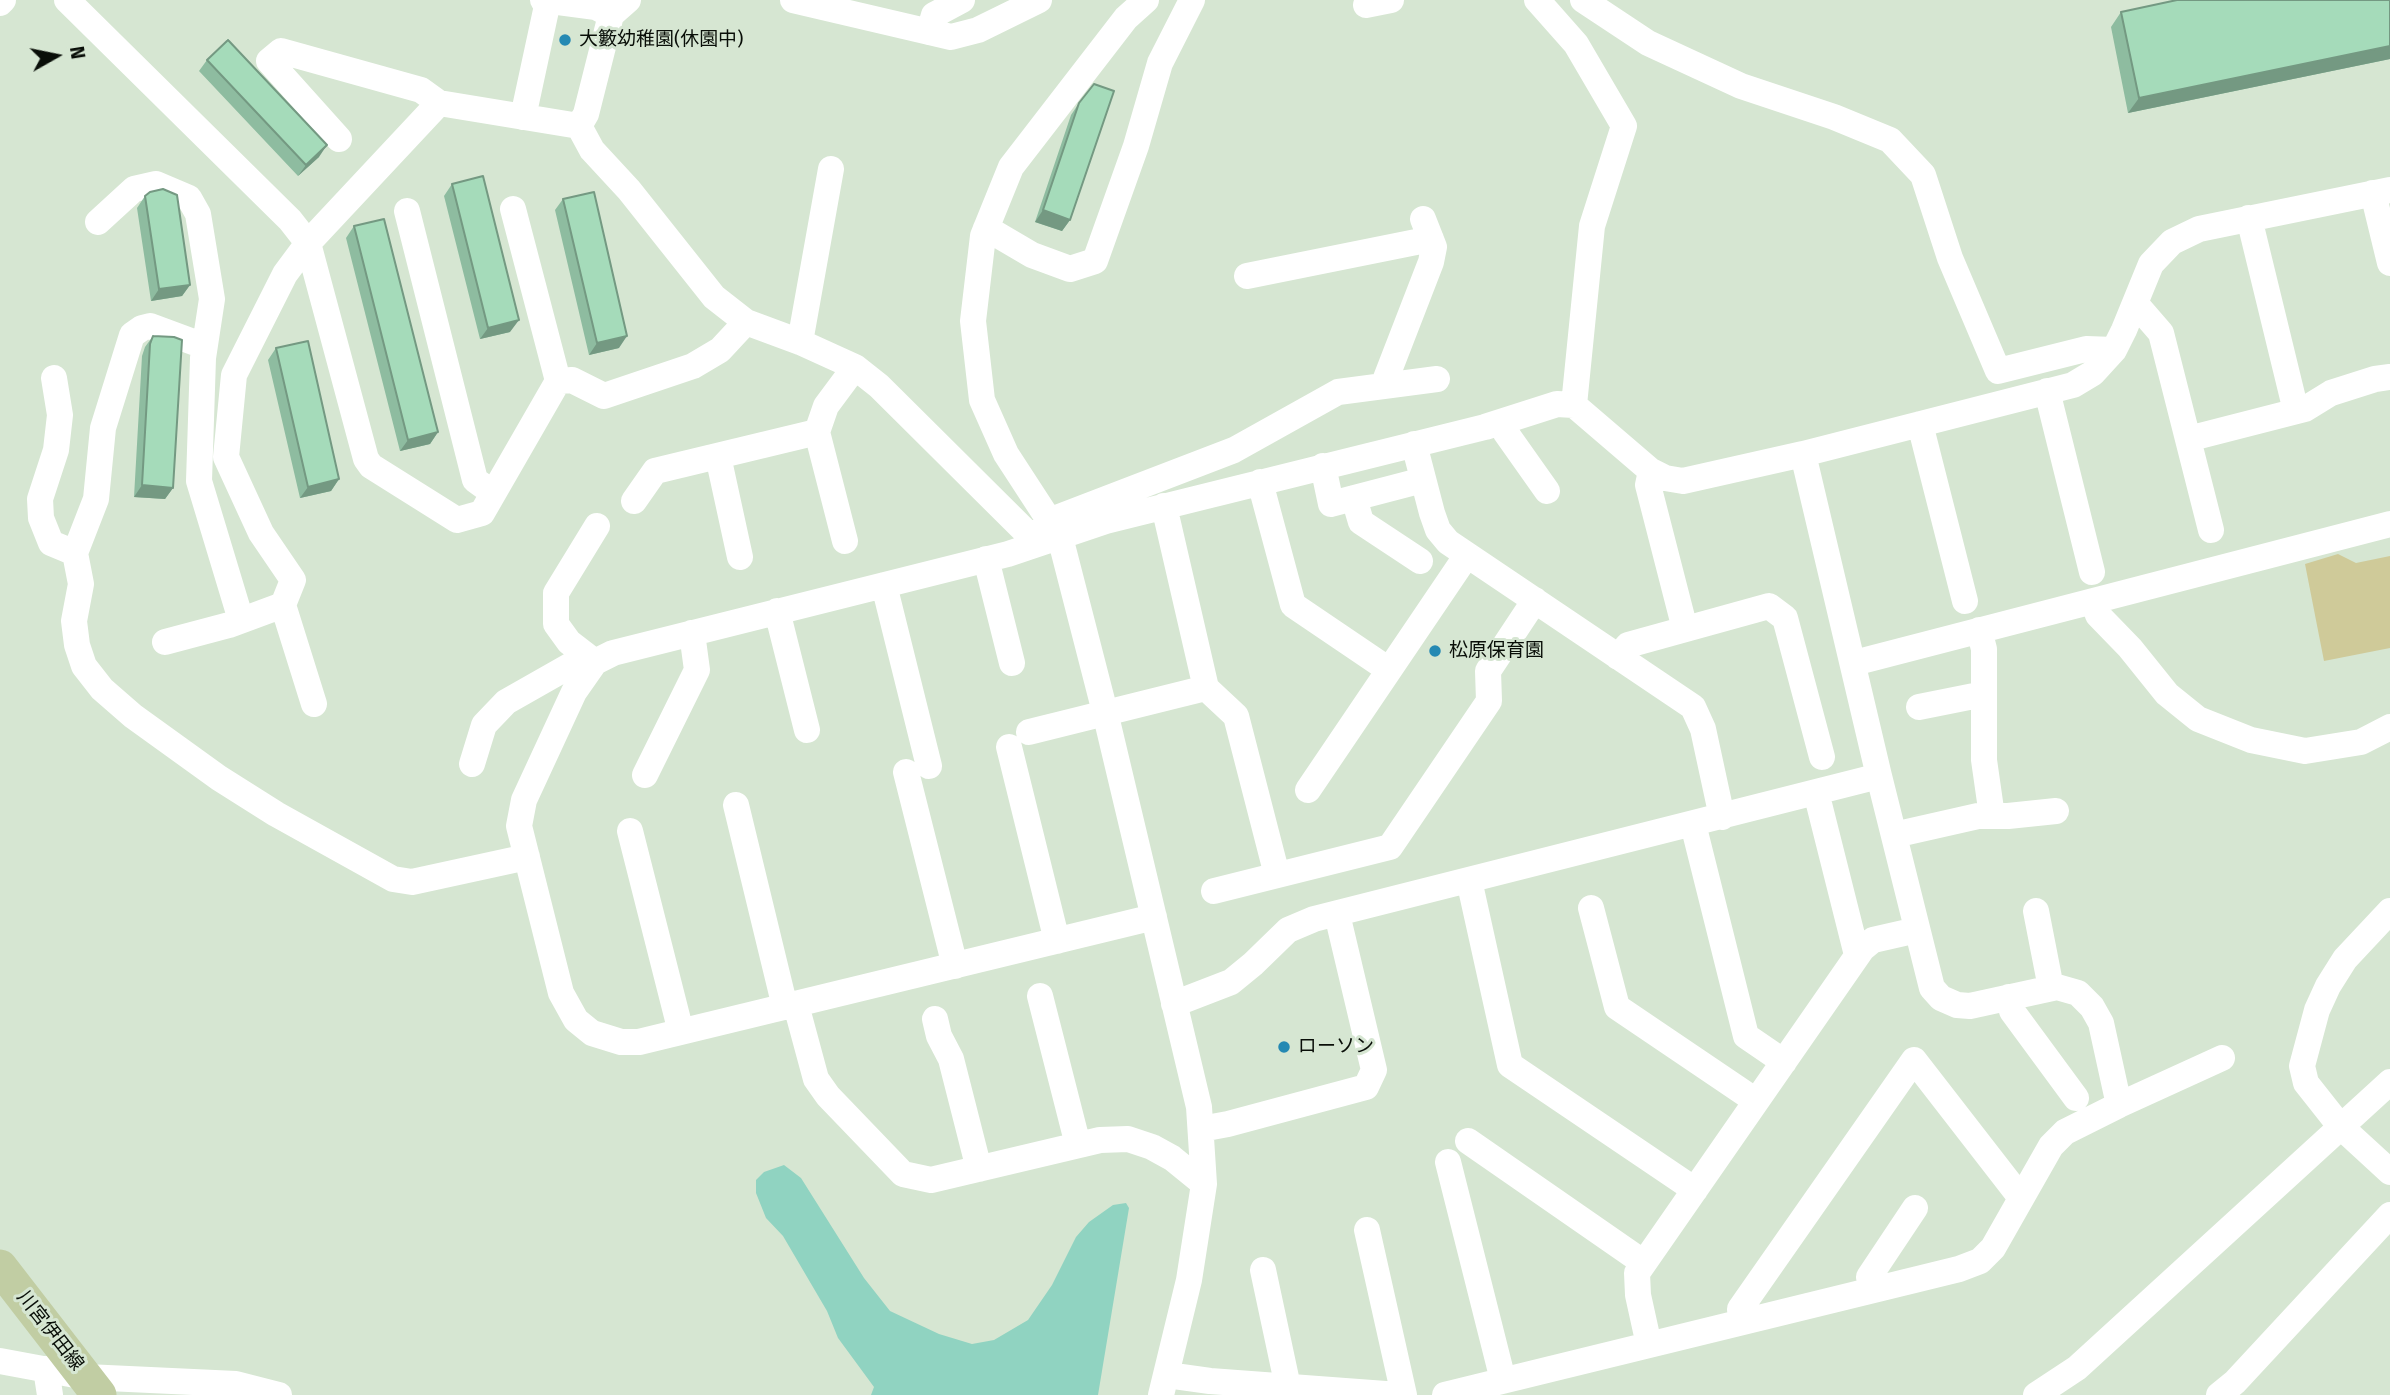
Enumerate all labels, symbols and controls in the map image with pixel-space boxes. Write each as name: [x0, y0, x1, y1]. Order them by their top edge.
north arrow: [21, 21, 91, 91]
place label: 大籔幼稚園(休園中): [579, 29, 743, 51]
marker: 大籔幼稚園(休園中): [557, 32, 573, 48]
text: N: [65, 45, 90, 61]
place label: 松原保育園: [1449, 640, 1544, 662]
marker: 松原保育園: [1427, 643, 1443, 659]
place label: ローソン: [1298, 1036, 1374, 1058]
marker: ローソン: [1276, 1039, 1292, 1055]
street label: 川宮伊田線: [12, 1287, 88, 1375]

